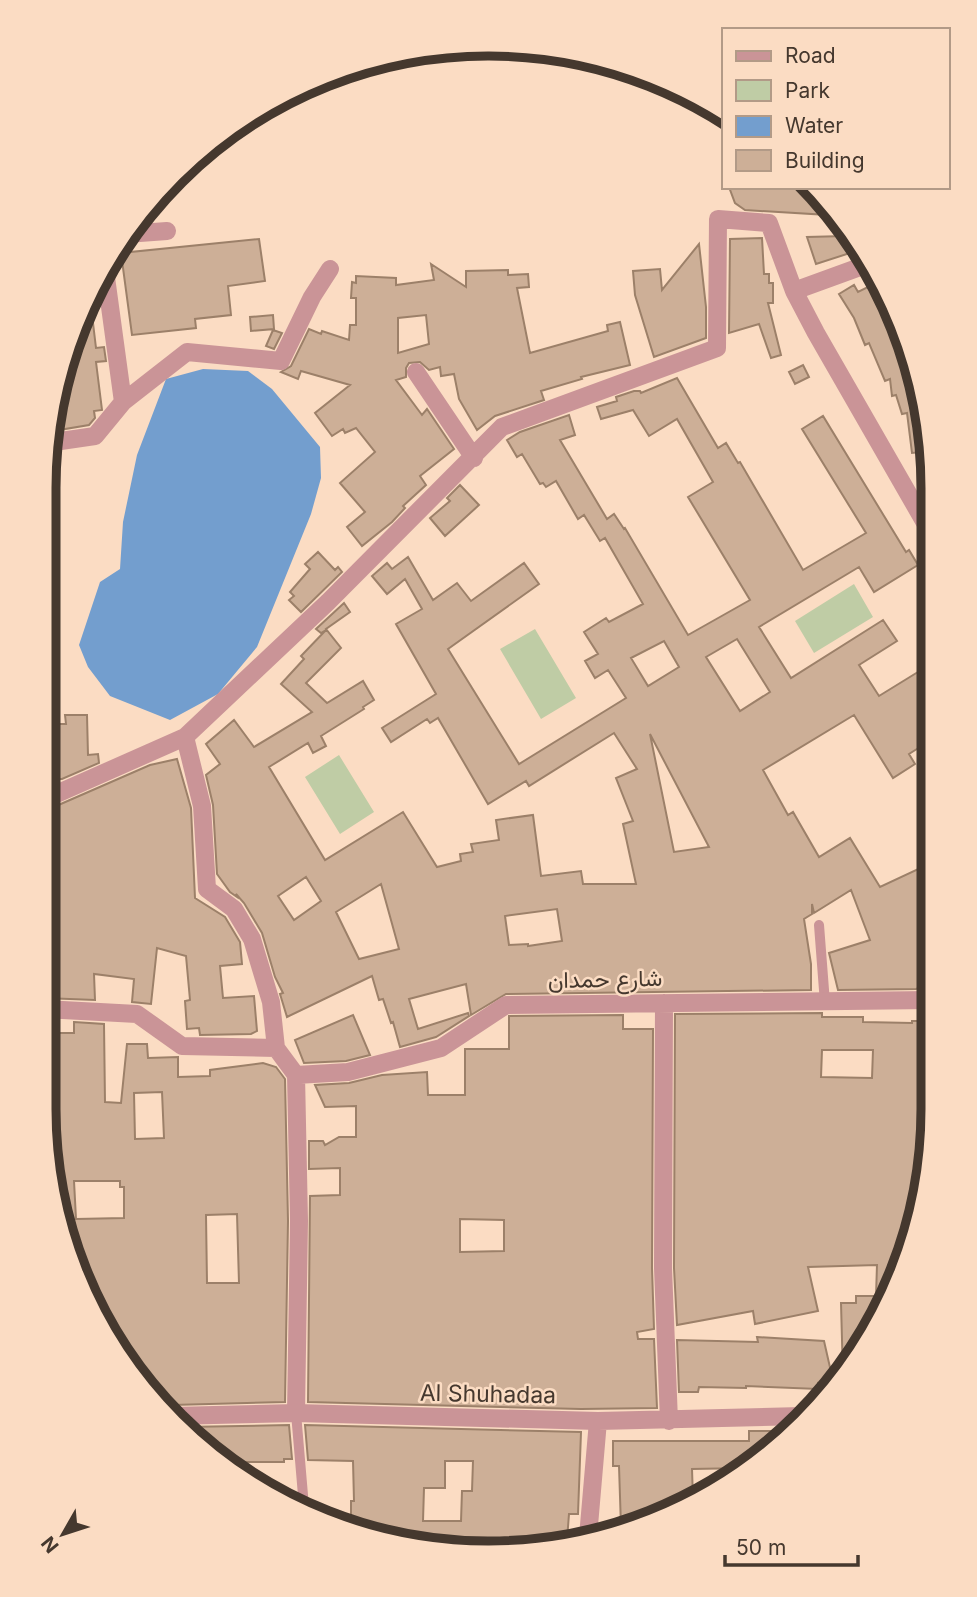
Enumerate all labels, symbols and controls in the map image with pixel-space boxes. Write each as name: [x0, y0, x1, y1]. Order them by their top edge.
legend: [722, 28, 949, 189]
text: Road: [785, 43, 836, 68]
text: Park: [785, 78, 830, 103]
text: Water: [785, 113, 843, 138]
text: Building: [785, 148, 865, 173]
street label: شارع حمدان: [548, 964, 662, 996]
street label: Al Shuhadaa: [420, 1379, 556, 1409]
north arrow: [28, 1499, 98, 1569]
scale bar: [725, 1524, 858, 1568]
text: N: [37, 1532, 64, 1557]
text: 50 m: [736, 1535, 786, 1560]

